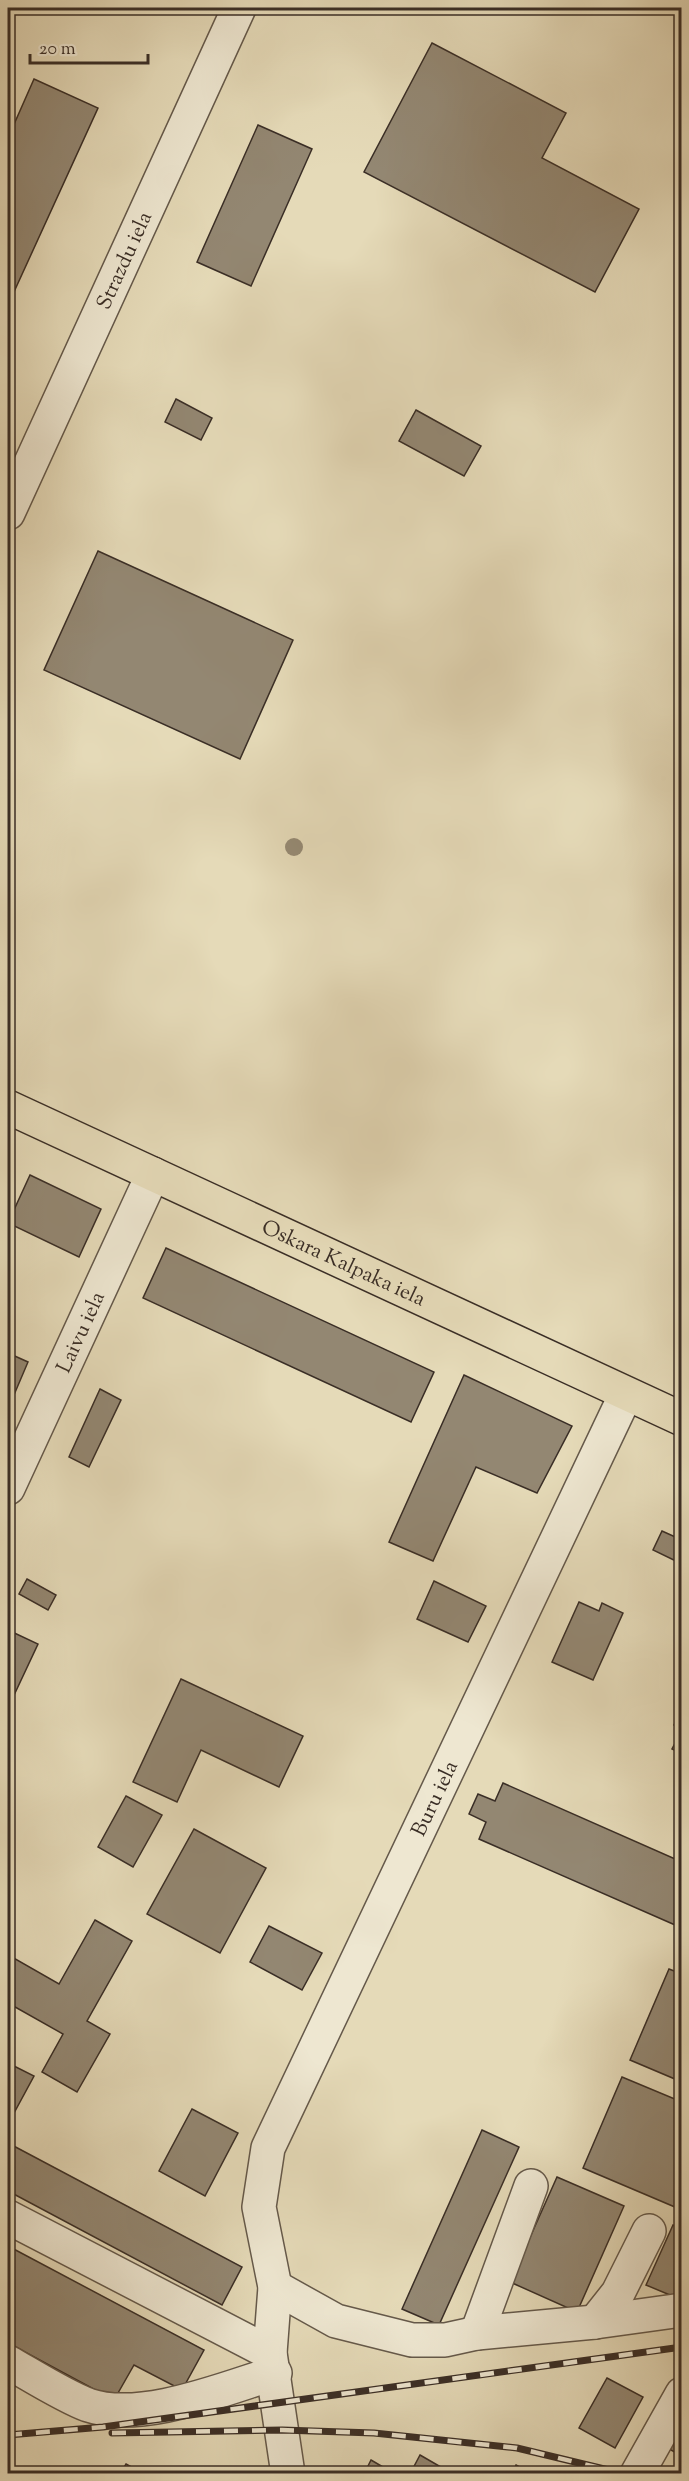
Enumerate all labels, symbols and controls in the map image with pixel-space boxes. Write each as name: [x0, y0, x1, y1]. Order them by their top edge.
scale bar: [30, 27, 148, 65]
text: 20 m: [39, 37, 76, 63]
street label: Strazdu iela: [90, 207, 161, 315]
street label: Oskara Kalpaka iela: [256, 1213, 430, 1315]
street label: Laivu iela: [50, 1287, 114, 1378]
street label: Buru iela: [405, 1756, 467, 1842]

